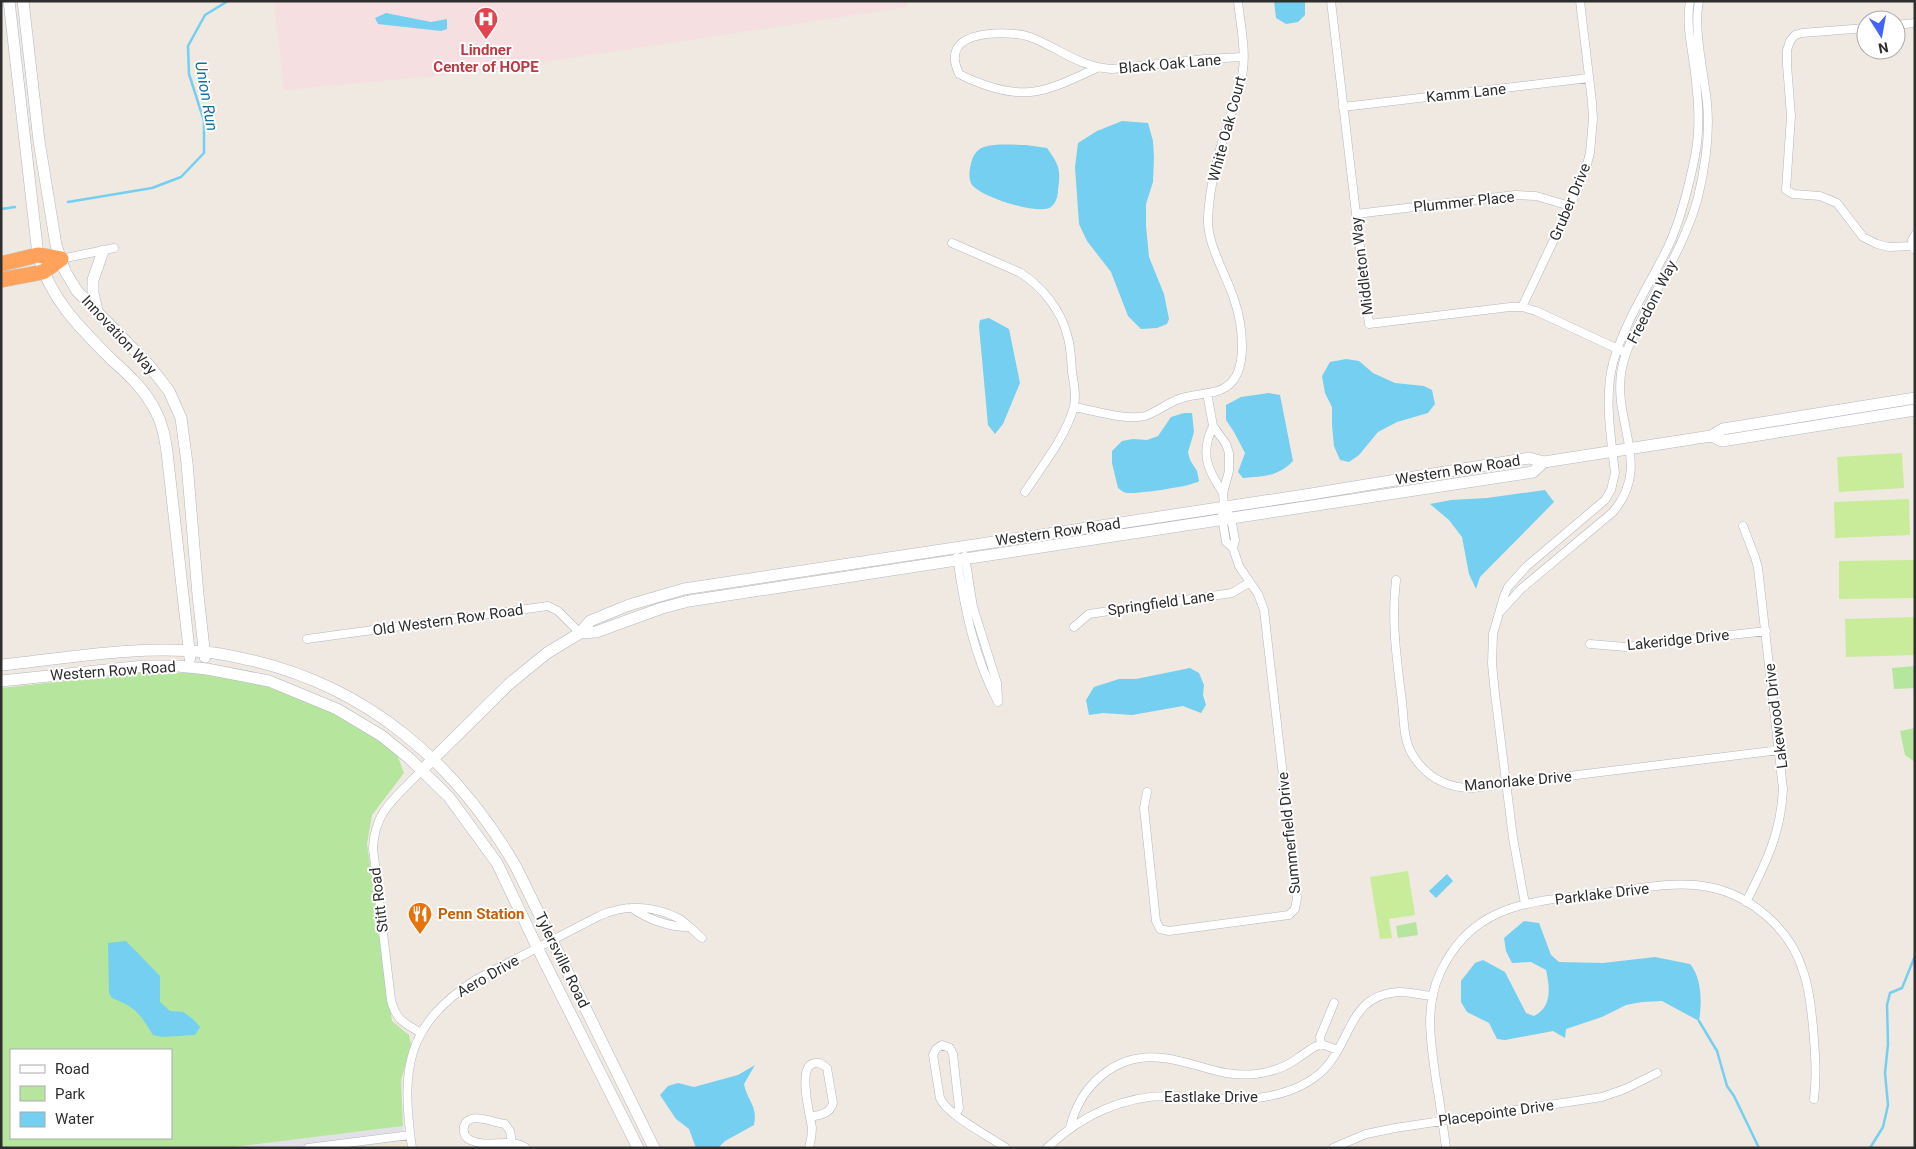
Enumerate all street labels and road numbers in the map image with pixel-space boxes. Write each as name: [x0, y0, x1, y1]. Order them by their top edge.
street label: Black Oak Lane: [1118, 51, 1222, 77]
street label: White Oak Court: [1204, 74, 1250, 184]
street label: Kamm Lane: [1425, 80, 1507, 106]
street label: Gruber Drive: [1546, 160, 1594, 243]
street label: Plummer Place: [1413, 188, 1515, 216]
street label: Middleton Way: [1347, 216, 1377, 316]
street label: Freedom Way: [1623, 257, 1681, 347]
street label: Innovation Way: [78, 292, 160, 378]
street label: Western Row Road: [1394, 451, 1522, 489]
street label: Western Row Road: [994, 514, 1122, 550]
street label: Springfield Lane: [1107, 587, 1215, 619]
street label: Old Western Row Road: [371, 601, 525, 639]
street label: Lakeridge Drive: [1626, 626, 1730, 654]
street label: Western Row Road: [50, 658, 176, 684]
street label: Lakewood Drive: [1761, 662, 1791, 770]
street label: Manorlake Drive: [1464, 767, 1573, 795]
street label: Summerfield Drive: [1274, 771, 1304, 895]
street label: Stitt Road: [366, 866, 392, 934]
street label: Parklake Drive: [1554, 879, 1650, 909]
street label: Tylersville Road: [531, 909, 593, 1011]
street label: Aero Drive: [454, 951, 522, 1001]
street label: Eastlake Drive: [1164, 1088, 1258, 1106]
street label: Placepointe Drive: [1437, 1096, 1555, 1130]

